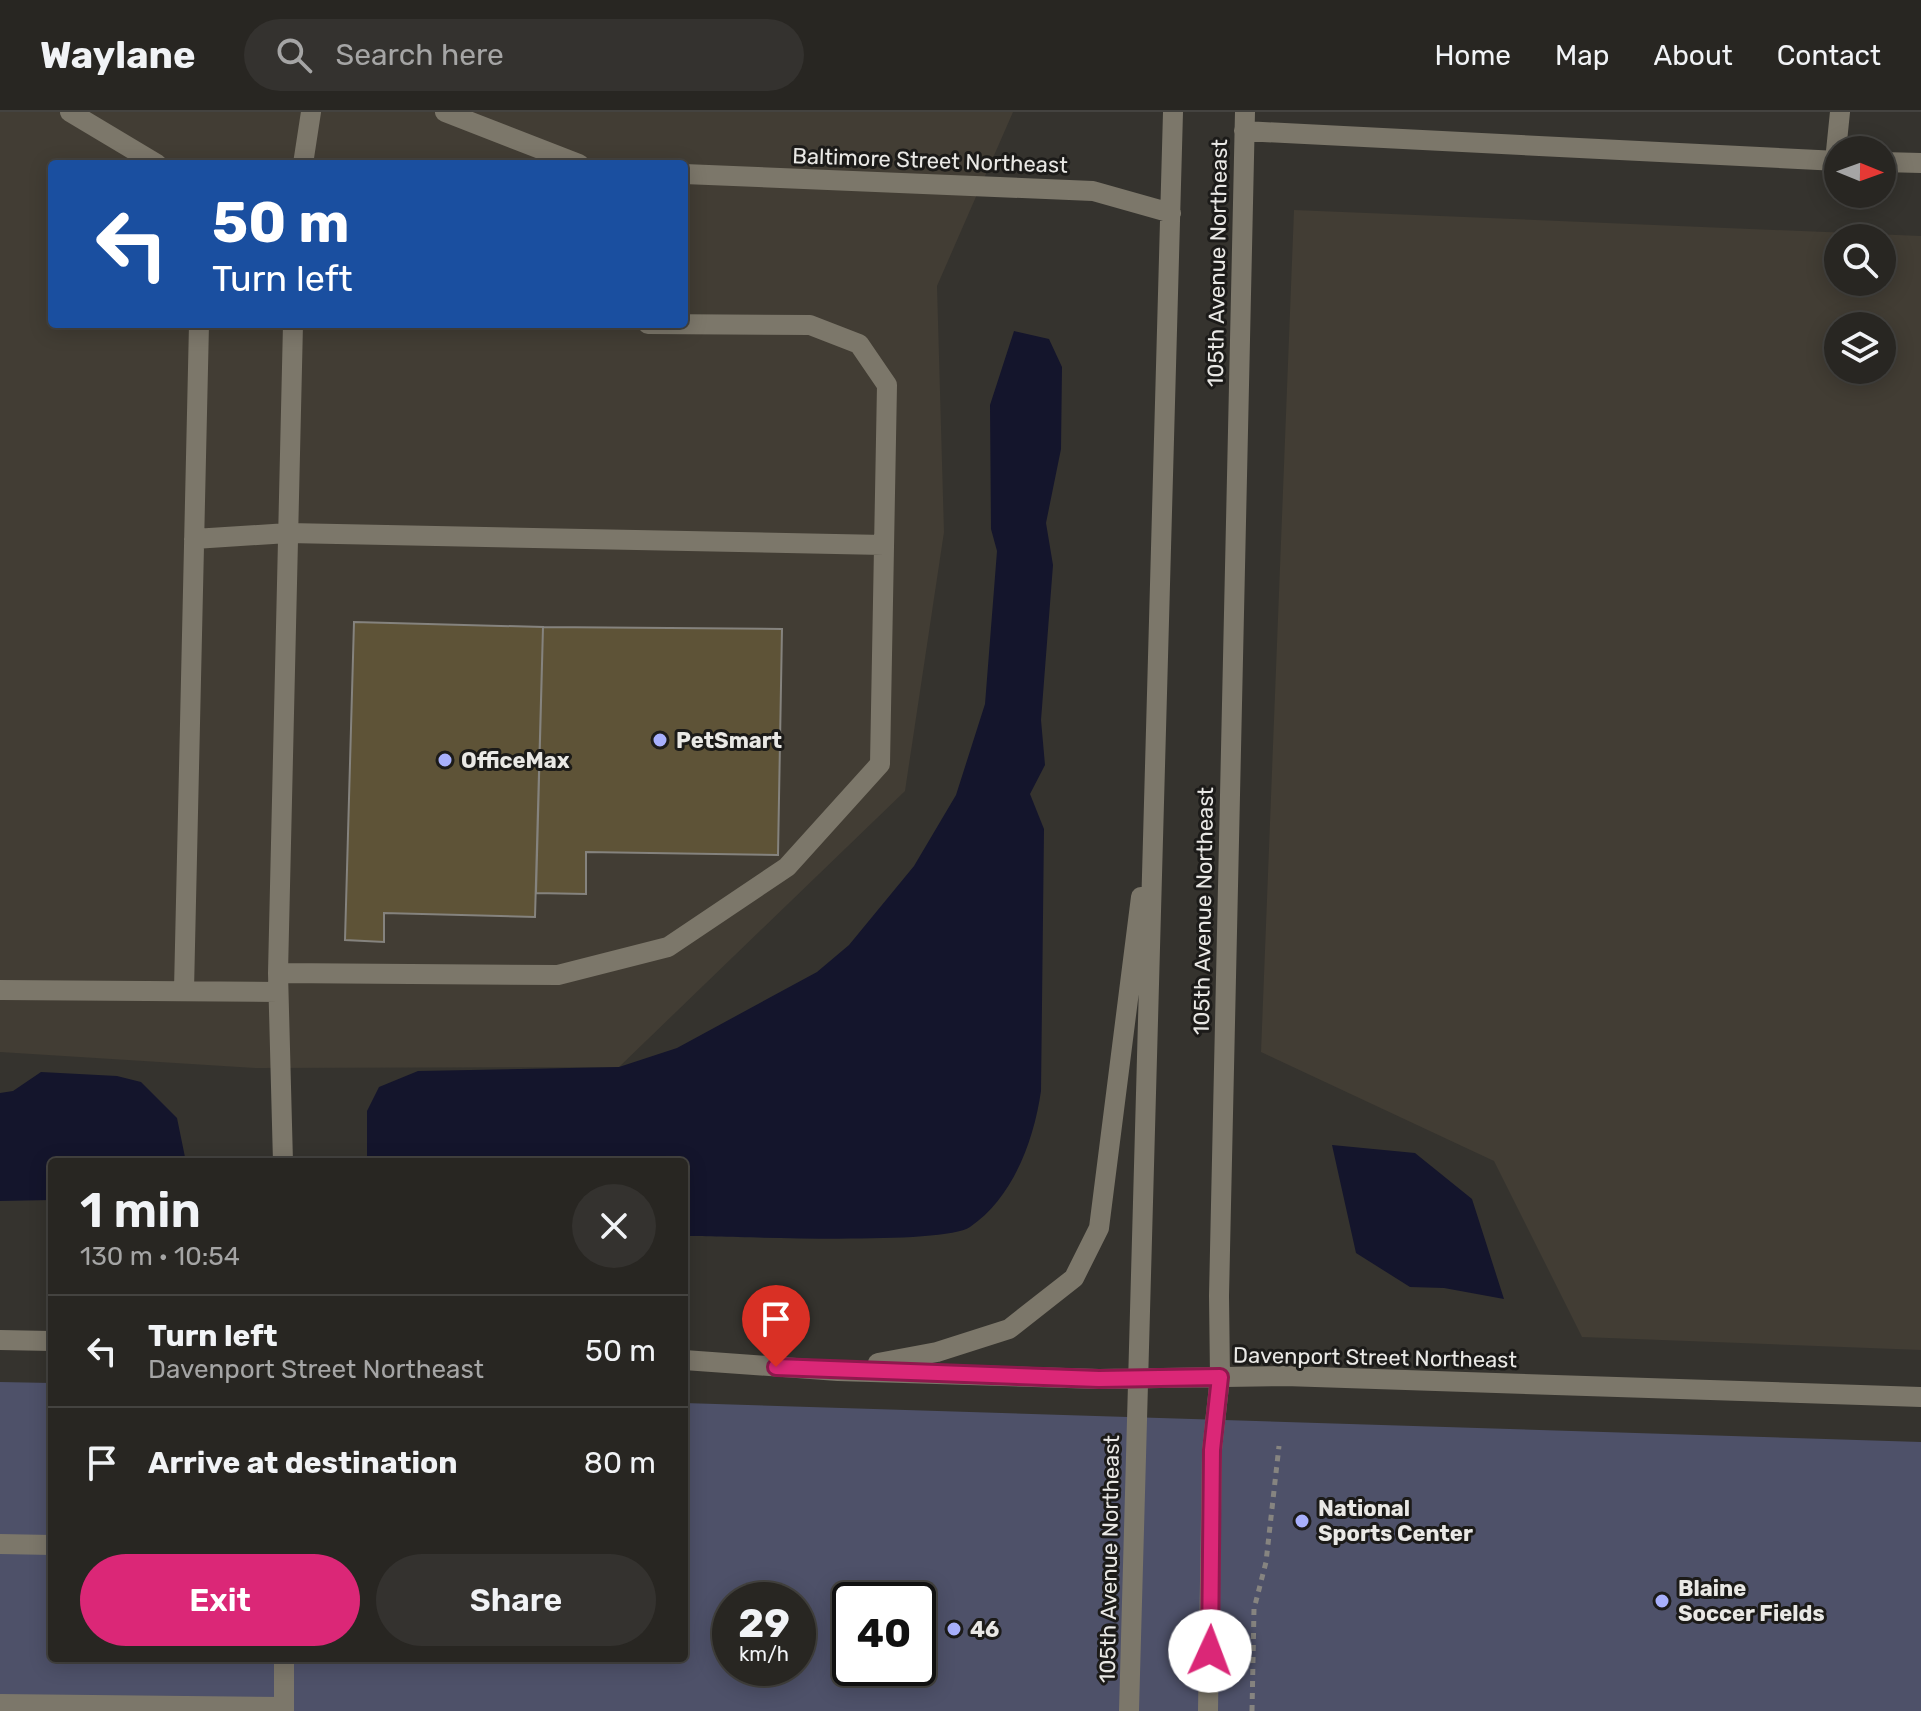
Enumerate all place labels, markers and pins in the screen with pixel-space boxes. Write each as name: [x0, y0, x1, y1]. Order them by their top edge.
place label: PetSmart: [676, 727, 782, 754]
marker: PetSmart: [651, 731, 669, 749]
place label: OfficeMax: [461, 747, 570, 774]
marker: OfficeMax: [436, 751, 454, 769]
pin: [742, 1285, 810, 1367]
place label: National Sports Center: [1318, 1495, 1473, 1547]
marker: National Sports Center: [1293, 1512, 1311, 1530]
place label: Blaine Soccer Fields: [1678, 1575, 1825, 1627]
marker: Blaine Soccer Fields: [1653, 1592, 1671, 1610]
place label: 46: [970, 1616, 999, 1643]
marker: 46: [945, 1620, 963, 1638]

